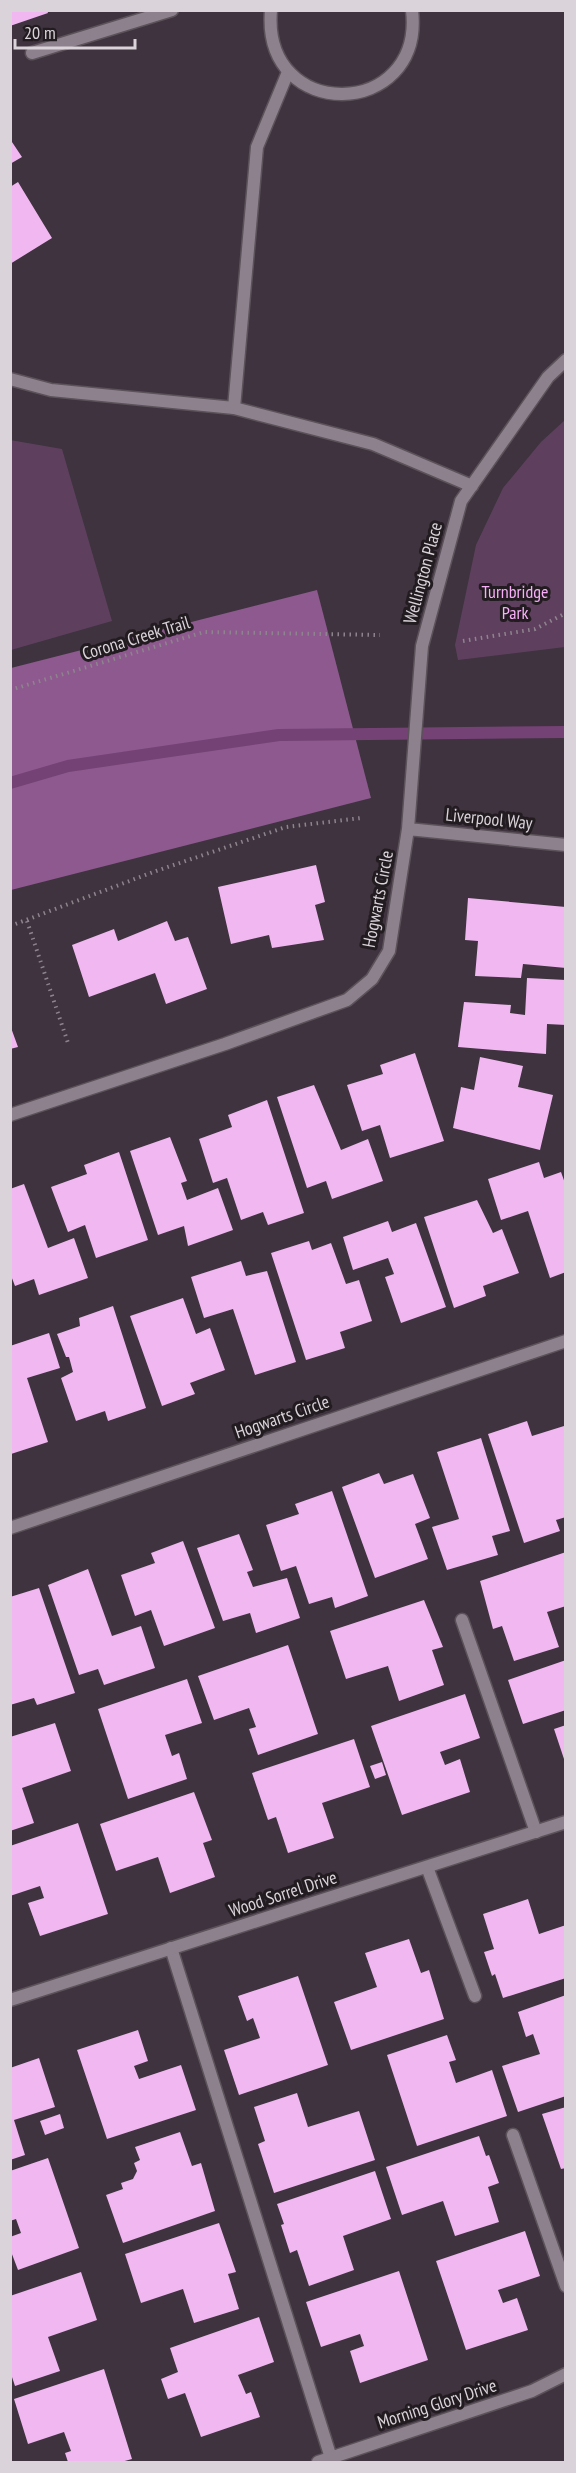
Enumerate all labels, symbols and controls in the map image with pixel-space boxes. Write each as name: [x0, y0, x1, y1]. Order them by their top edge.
scale bar: [15, 12, 135, 50]
text: 20 m: [24, 21, 56, 44]
street label: Wellington Place: [398, 520, 447, 626]
park label: Turnbridge Park: [482, 580, 548, 624]
street label: Corona Creek Trail: [79, 610, 193, 665]
street label: Liverpool Way: [444, 803, 534, 835]
street label: Hogwarts Circle: [357, 848, 398, 949]
street label: Hogwarts Circle: [232, 1390, 332, 1443]
street label: Wood Sorrel Drive: [226, 1865, 340, 1922]
street label: Morning Glory Drive: [374, 2373, 499, 2434]

